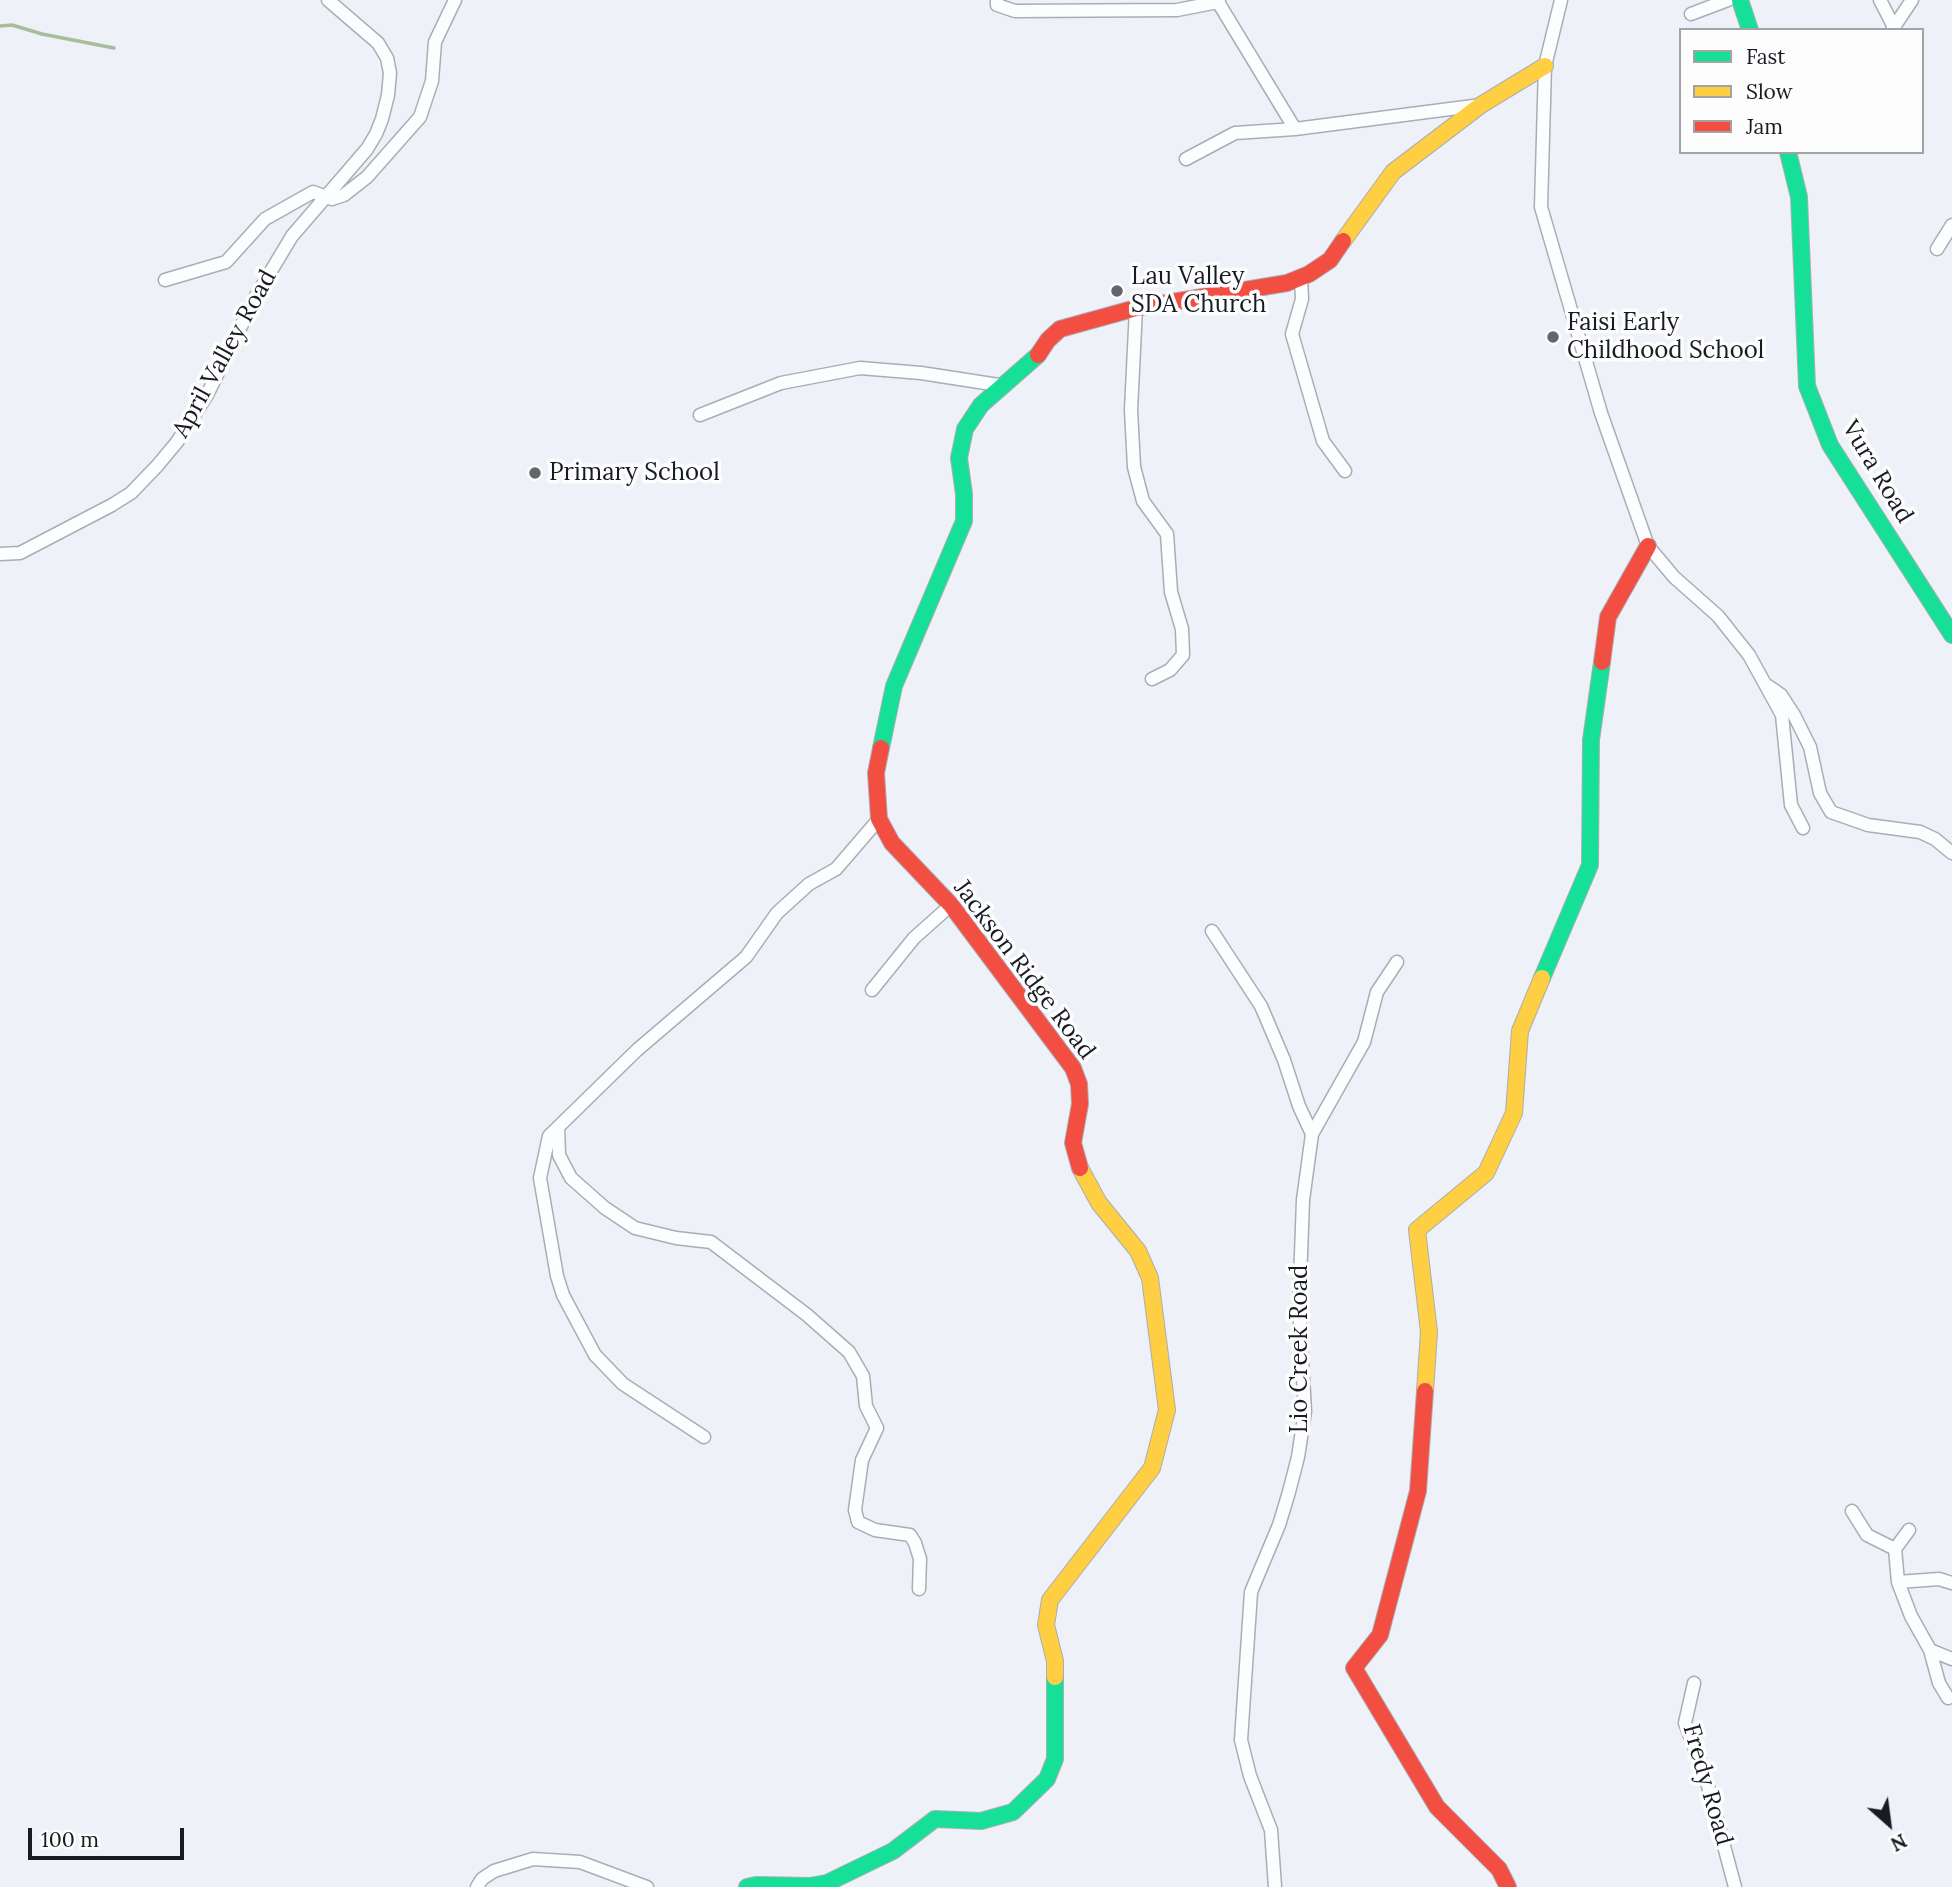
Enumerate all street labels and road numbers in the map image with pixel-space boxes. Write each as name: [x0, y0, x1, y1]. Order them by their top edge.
street label: April Valley Road: [167, 265, 283, 443]
street label: Vura Road: [1835, 416, 1919, 528]
street label: Jackson Ridge Road: [947, 875, 1101, 1065]
street label: Lio Creek Road: [1286, 1265, 1314, 1433]
street label: Fredy Road: [1676, 1721, 1738, 1849]

